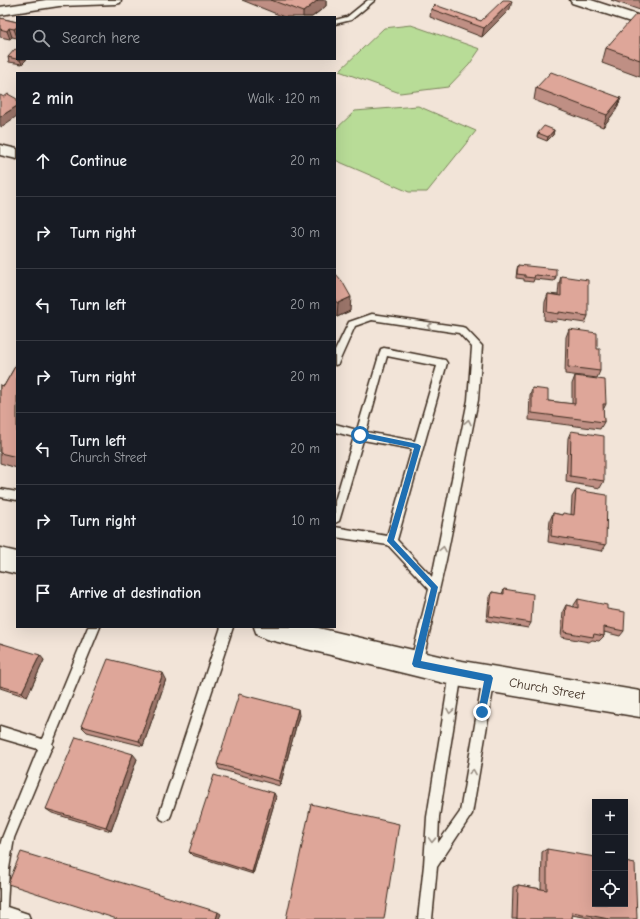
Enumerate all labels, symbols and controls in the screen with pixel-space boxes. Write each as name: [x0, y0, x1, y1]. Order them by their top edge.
search box: [16, 16, 336, 60]
icon: search: [30, 27, 52, 49]
text: Search here: [62, 29, 140, 47]
text: 2 min: [32, 89, 73, 108]
text: Walk · 120 m: [248, 91, 320, 106]
icon: ahead: [32, 150, 54, 172]
text: Continue: [70, 152, 127, 170]
text: 20 m: [290, 153, 320, 168]
icon: right: [32, 222, 54, 244]
text: Turn right: [70, 224, 136, 242]
text: 30 m: [290, 225, 320, 240]
icon: left: [32, 294, 54, 316]
text: Turn left: [70, 296, 126, 314]
text: 20 m: [290, 297, 320, 312]
one-way arrow: [427, 322, 433, 331]
icon: right: [32, 366, 54, 388]
text: Turn right: [70, 368, 136, 386]
text: 20 m: [290, 369, 320, 384]
one-way arrow: [464, 419, 472, 425]
route start: [351, 426, 369, 444]
text: Turn left: [70, 432, 126, 450]
icon: left: [32, 438, 54, 460]
text: 20 m: [290, 441, 320, 456]
text: Church Street: [70, 450, 147, 465]
icon: right: [32, 510, 54, 532]
text: Turn right: [70, 512, 136, 530]
text: 10 m: [292, 513, 320, 528]
one-way arrow: [439, 546, 447, 552]
icon: arrive: [32, 582, 54, 604]
text: Arrive at destination: [70, 584, 201, 602]
street label: Church Street: [508, 674, 587, 703]
route end: [473, 703, 491, 721]
one-way arrow: [446, 708, 455, 714]
one-way arrow: [468, 769, 476, 775]
map controls: [592, 799, 628, 907]
button: +: [592, 799, 628, 835]
button: −: [592, 835, 628, 871]
one-way arrow: [428, 837, 437, 843]
button: locate: [592, 871, 628, 907]

